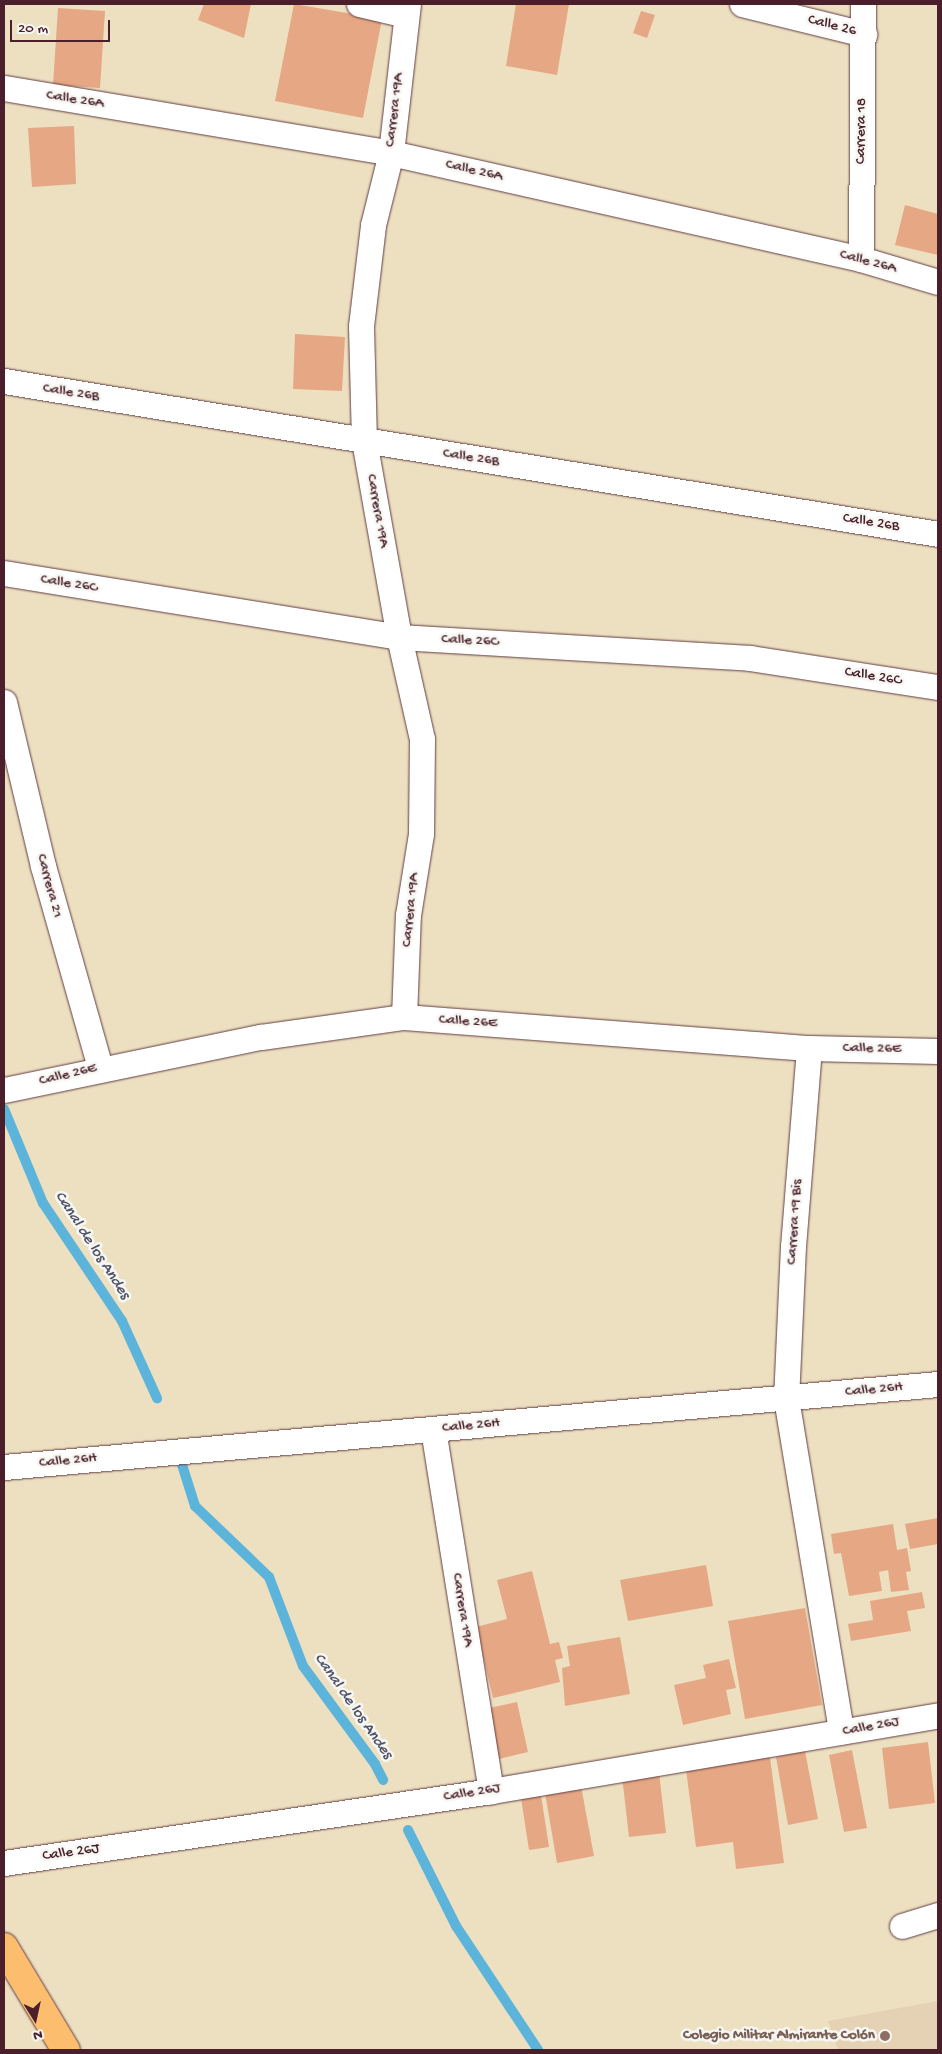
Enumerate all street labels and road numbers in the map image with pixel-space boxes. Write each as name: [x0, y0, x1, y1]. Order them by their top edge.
street label: Calle 26: [806, 11, 858, 41]
street label: Carrera 19A: [382, 72, 408, 148]
street label: Calle 26A: [45, 87, 105, 113]
street label: Carrera 18: [852, 98, 872, 164]
street label: Calle 26A: [444, 156, 504, 186]
street label: Calle 26A: [838, 246, 898, 278]
street label: Calle 26B: [41, 380, 101, 406]
street label: Calle 26B: [441, 445, 501, 471]
street label: Carrera 19A: [362, 473, 392, 549]
street label: Calle 26B: [841, 510, 901, 536]
street label: Calle 26C: [39, 571, 99, 597]
street label: Calle 26C: [441, 631, 499, 651]
street label: Calle 26C: [843, 664, 903, 690]
street label: Carrera 21: [32, 852, 66, 920]
street label: Carrera 19A: [398, 872, 424, 948]
street label: Calle 26E: [438, 1011, 498, 1033]
street label: Calle 26E: [843, 1039, 901, 1059]
street label: Calle 26E: [37, 1060, 99, 1090]
street label: Carrera 19 Bis: [783, 1179, 807, 1265]
street label: Calle 26H: [844, 1379, 904, 1401]
street label: Calle 26H: [441, 1415, 501, 1437]
street label: Calle 26H: [38, 1450, 98, 1472]
street label: Carrera 19A: [447, 1572, 477, 1648]
street label: Calle 26J: [841, 1713, 901, 1741]
street label: Calle 26J: [442, 1780, 502, 1806]
street label: Calle 26J: [41, 1840, 101, 1866]

